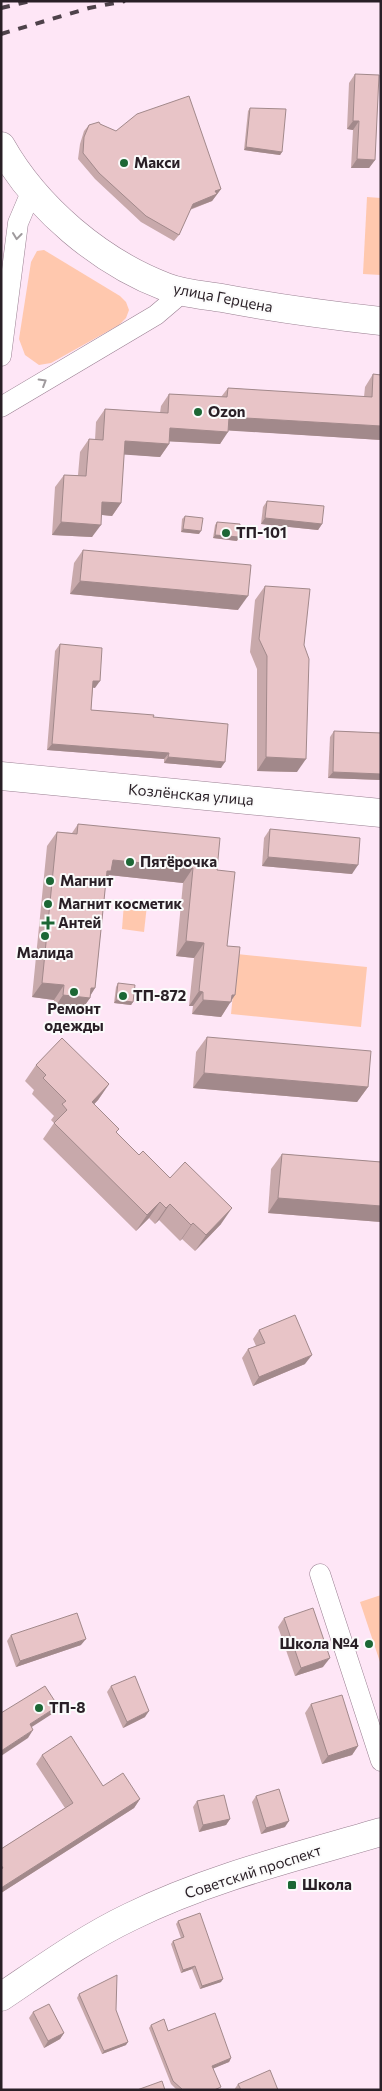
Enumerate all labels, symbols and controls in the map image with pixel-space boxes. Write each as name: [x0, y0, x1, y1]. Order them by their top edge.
place label: Макси: [134, 153, 180, 171]
marker: Макси: [118, 157, 130, 169]
one-way arrow: [12, 233, 23, 241]
street label: улица Герцена: [172, 279, 274, 315]
one-way arrow: [38, 379, 47, 389]
place label: Ozon: [208, 402, 246, 420]
marker: Ozon: [192, 406, 204, 418]
place label: ТП-101: [236, 523, 287, 541]
marker: ТП-101: [220, 527, 232, 539]
street label: Козлёнская улица: [128, 780, 255, 808]
place label: Пятёрочка: [140, 852, 217, 870]
marker: Пятёрочка: [124, 856, 136, 868]
place label: Магнит: [60, 871, 113, 889]
marker: Магнит: [44, 875, 56, 887]
place label: Магнит косметик: [58, 894, 183, 912]
marker: Магнит косметик: [42, 898, 54, 910]
place label: Антей: [58, 913, 101, 931]
marker: Антей: [42, 917, 54, 929]
marker: Малида: [39, 930, 51, 942]
place label: Малида: [17, 943, 74, 961]
marker: Ремонт одежды: [68, 986, 80, 998]
place label: ТП-872: [133, 986, 186, 1004]
marker: ТП-872: [117, 990, 129, 1002]
place label: Ремонт одежды: [44, 999, 104, 1034]
place label: Школа №4: [279, 1634, 359, 1652]
marker: Школа №4: [363, 1638, 375, 1650]
place label: ТП-8: [49, 1698, 86, 1716]
marker: ТП-8: [33, 1702, 45, 1714]
street label: Советский проспект: [182, 1840, 323, 1902]
place label: Школа: [302, 1875, 352, 1893]
marker: Школа: [286, 1879, 298, 1891]

